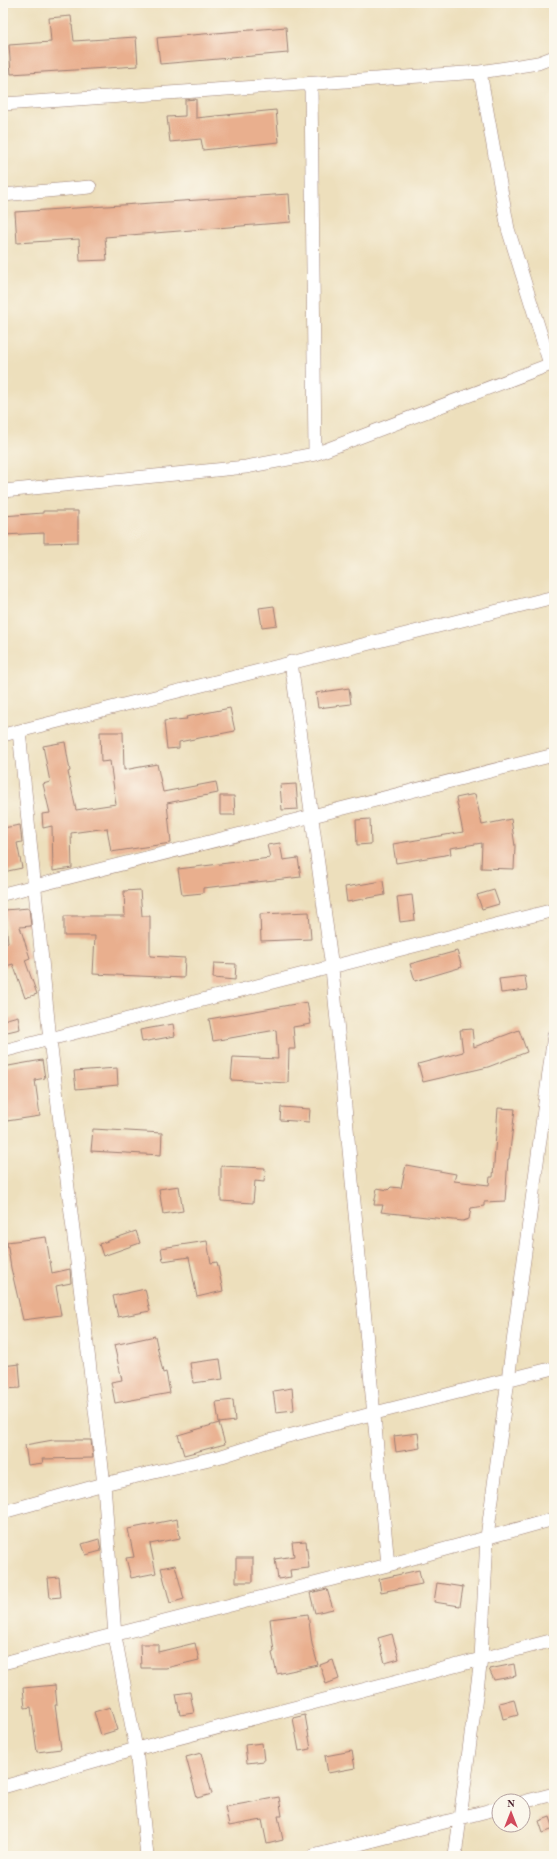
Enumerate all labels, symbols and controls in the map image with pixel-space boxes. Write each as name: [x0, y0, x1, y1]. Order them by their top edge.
north arrow: [491, 1793, 531, 1833]
text: N: [507, 1799, 516, 1810]

